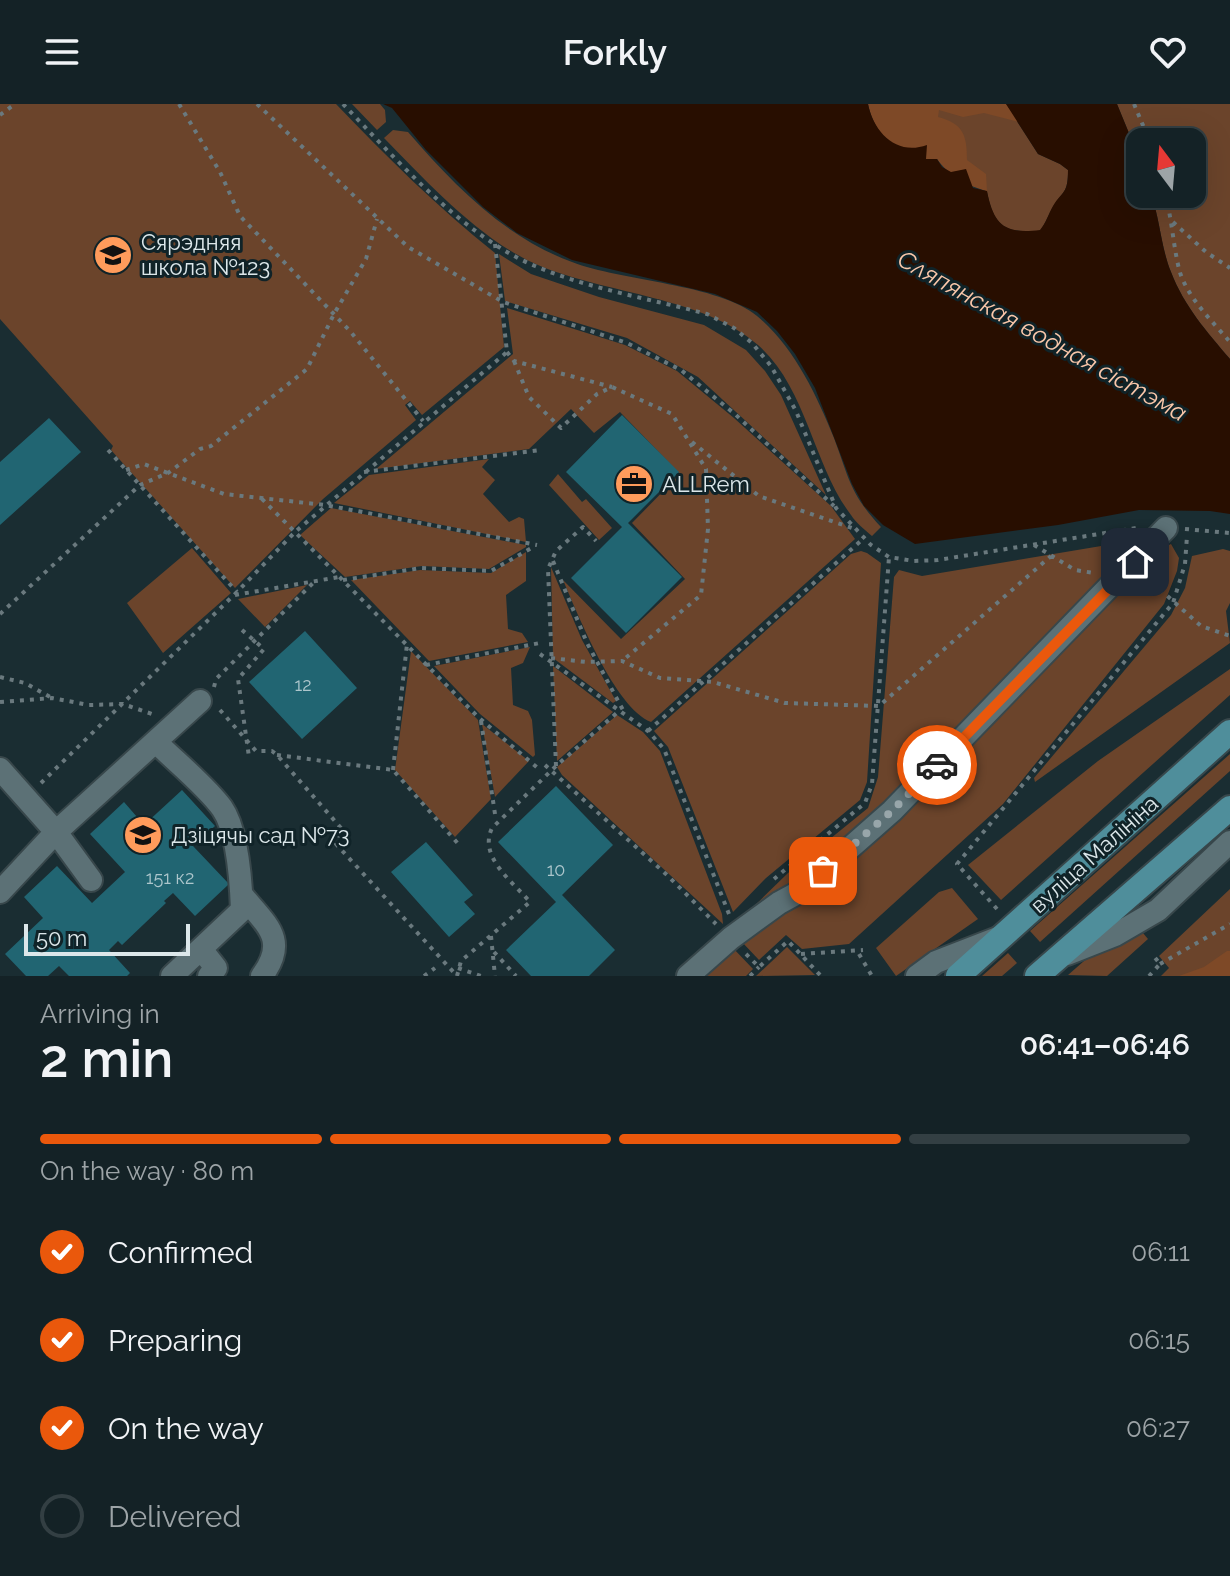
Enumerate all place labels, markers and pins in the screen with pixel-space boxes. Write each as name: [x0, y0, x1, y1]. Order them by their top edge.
place label: Сярэдняя школа №123: [141, 229, 270, 280]
school or university icon: Сярэдняя школа №123: [92, 234, 134, 276]
office icon: ALLRem: [613, 463, 655, 505]
place label: ALLRem: [662, 471, 750, 497]
pin: [1101, 528, 1169, 596]
school or university icon: Дзіцячы сад №73: [122, 814, 164, 856]
place label: Дзіцячы сад №73: [171, 822, 349, 848]
pin: [789, 837, 857, 905]

